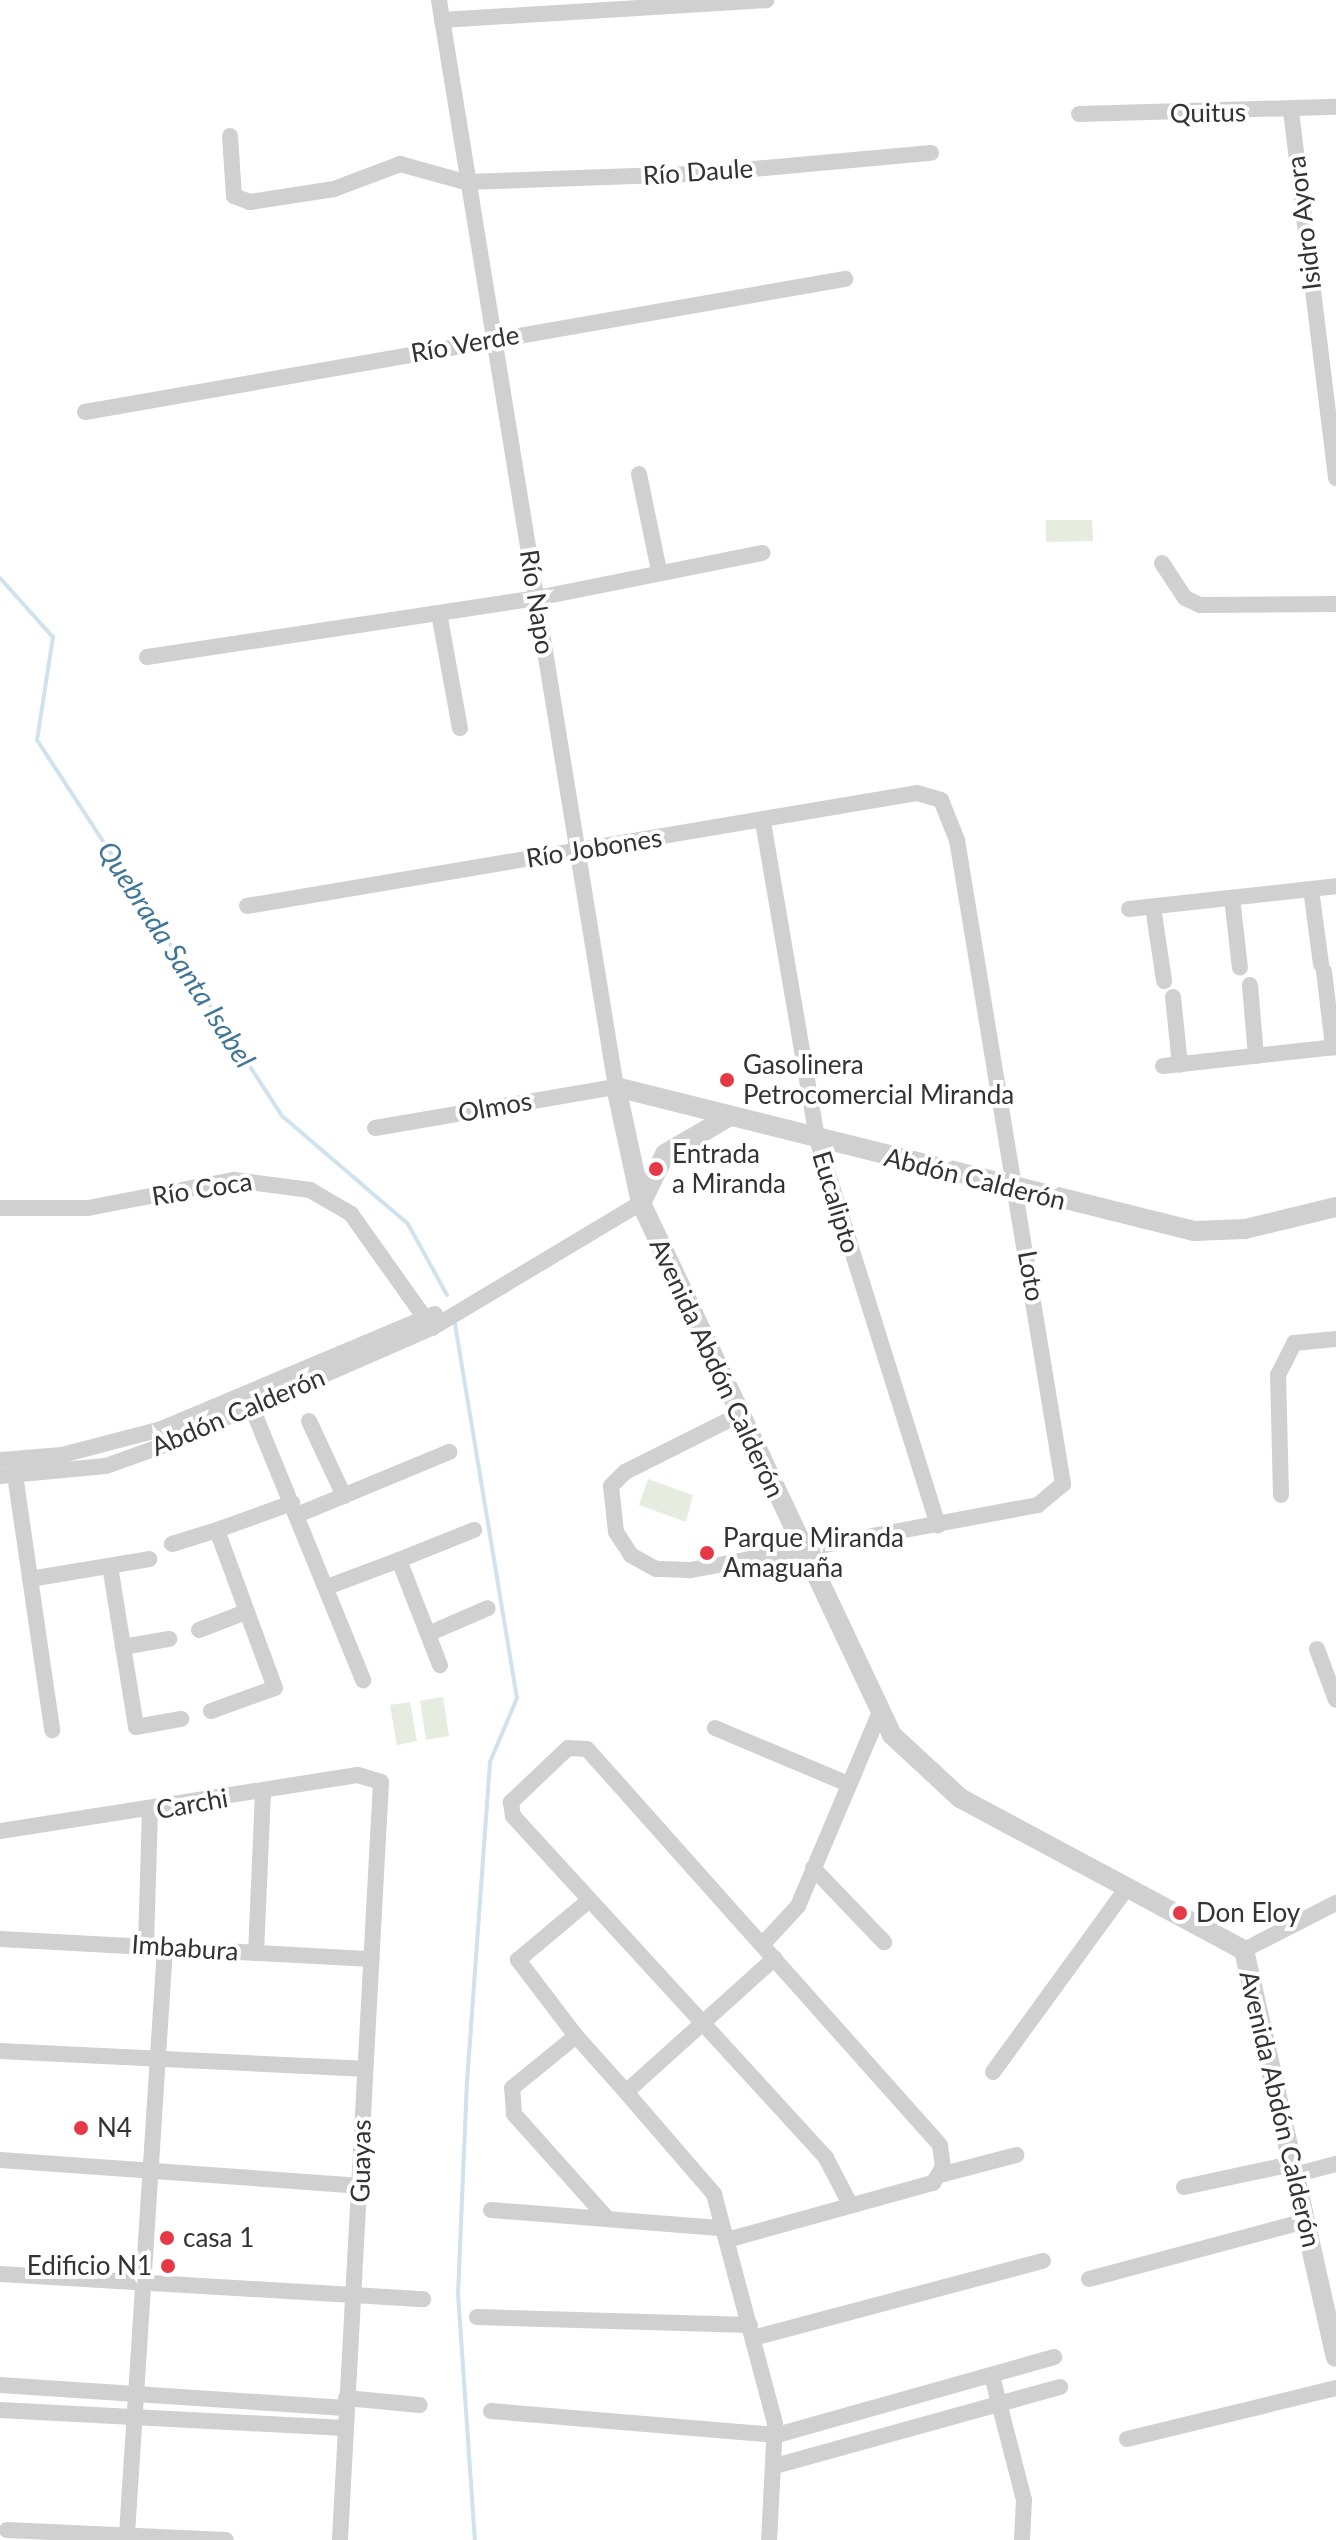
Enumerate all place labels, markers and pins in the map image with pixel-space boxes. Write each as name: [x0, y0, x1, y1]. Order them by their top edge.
place label: Gasolinera Petrocomercial Miranda: [743, 1049, 1014, 1110]
marker: Gasolinera Petrocomercial Miranda: [718, 1071, 736, 1089]
place label: Entrada a Miranda: [672, 1138, 786, 1200]
marker: Entrada a Miranda: [647, 1160, 665, 1178]
place label: Parque Miranda Amaguaña: [723, 1522, 904, 1584]
marker: Parque Miranda Amaguaña: [698, 1544, 716, 1562]
place label: Don Eloy: [1196, 1897, 1300, 1929]
marker: Don Eloy: [1171, 1904, 1189, 1922]
place label: N4: [97, 2112, 132, 2144]
marker: N4: [72, 2119, 90, 2137]
place label: casa 1: [183, 2222, 254, 2254]
marker: casa 1: [158, 2229, 176, 2247]
place label: Edificio N1: [27, 2250, 152, 2282]
marker: Edificio N1: [159, 2257, 177, 2275]

